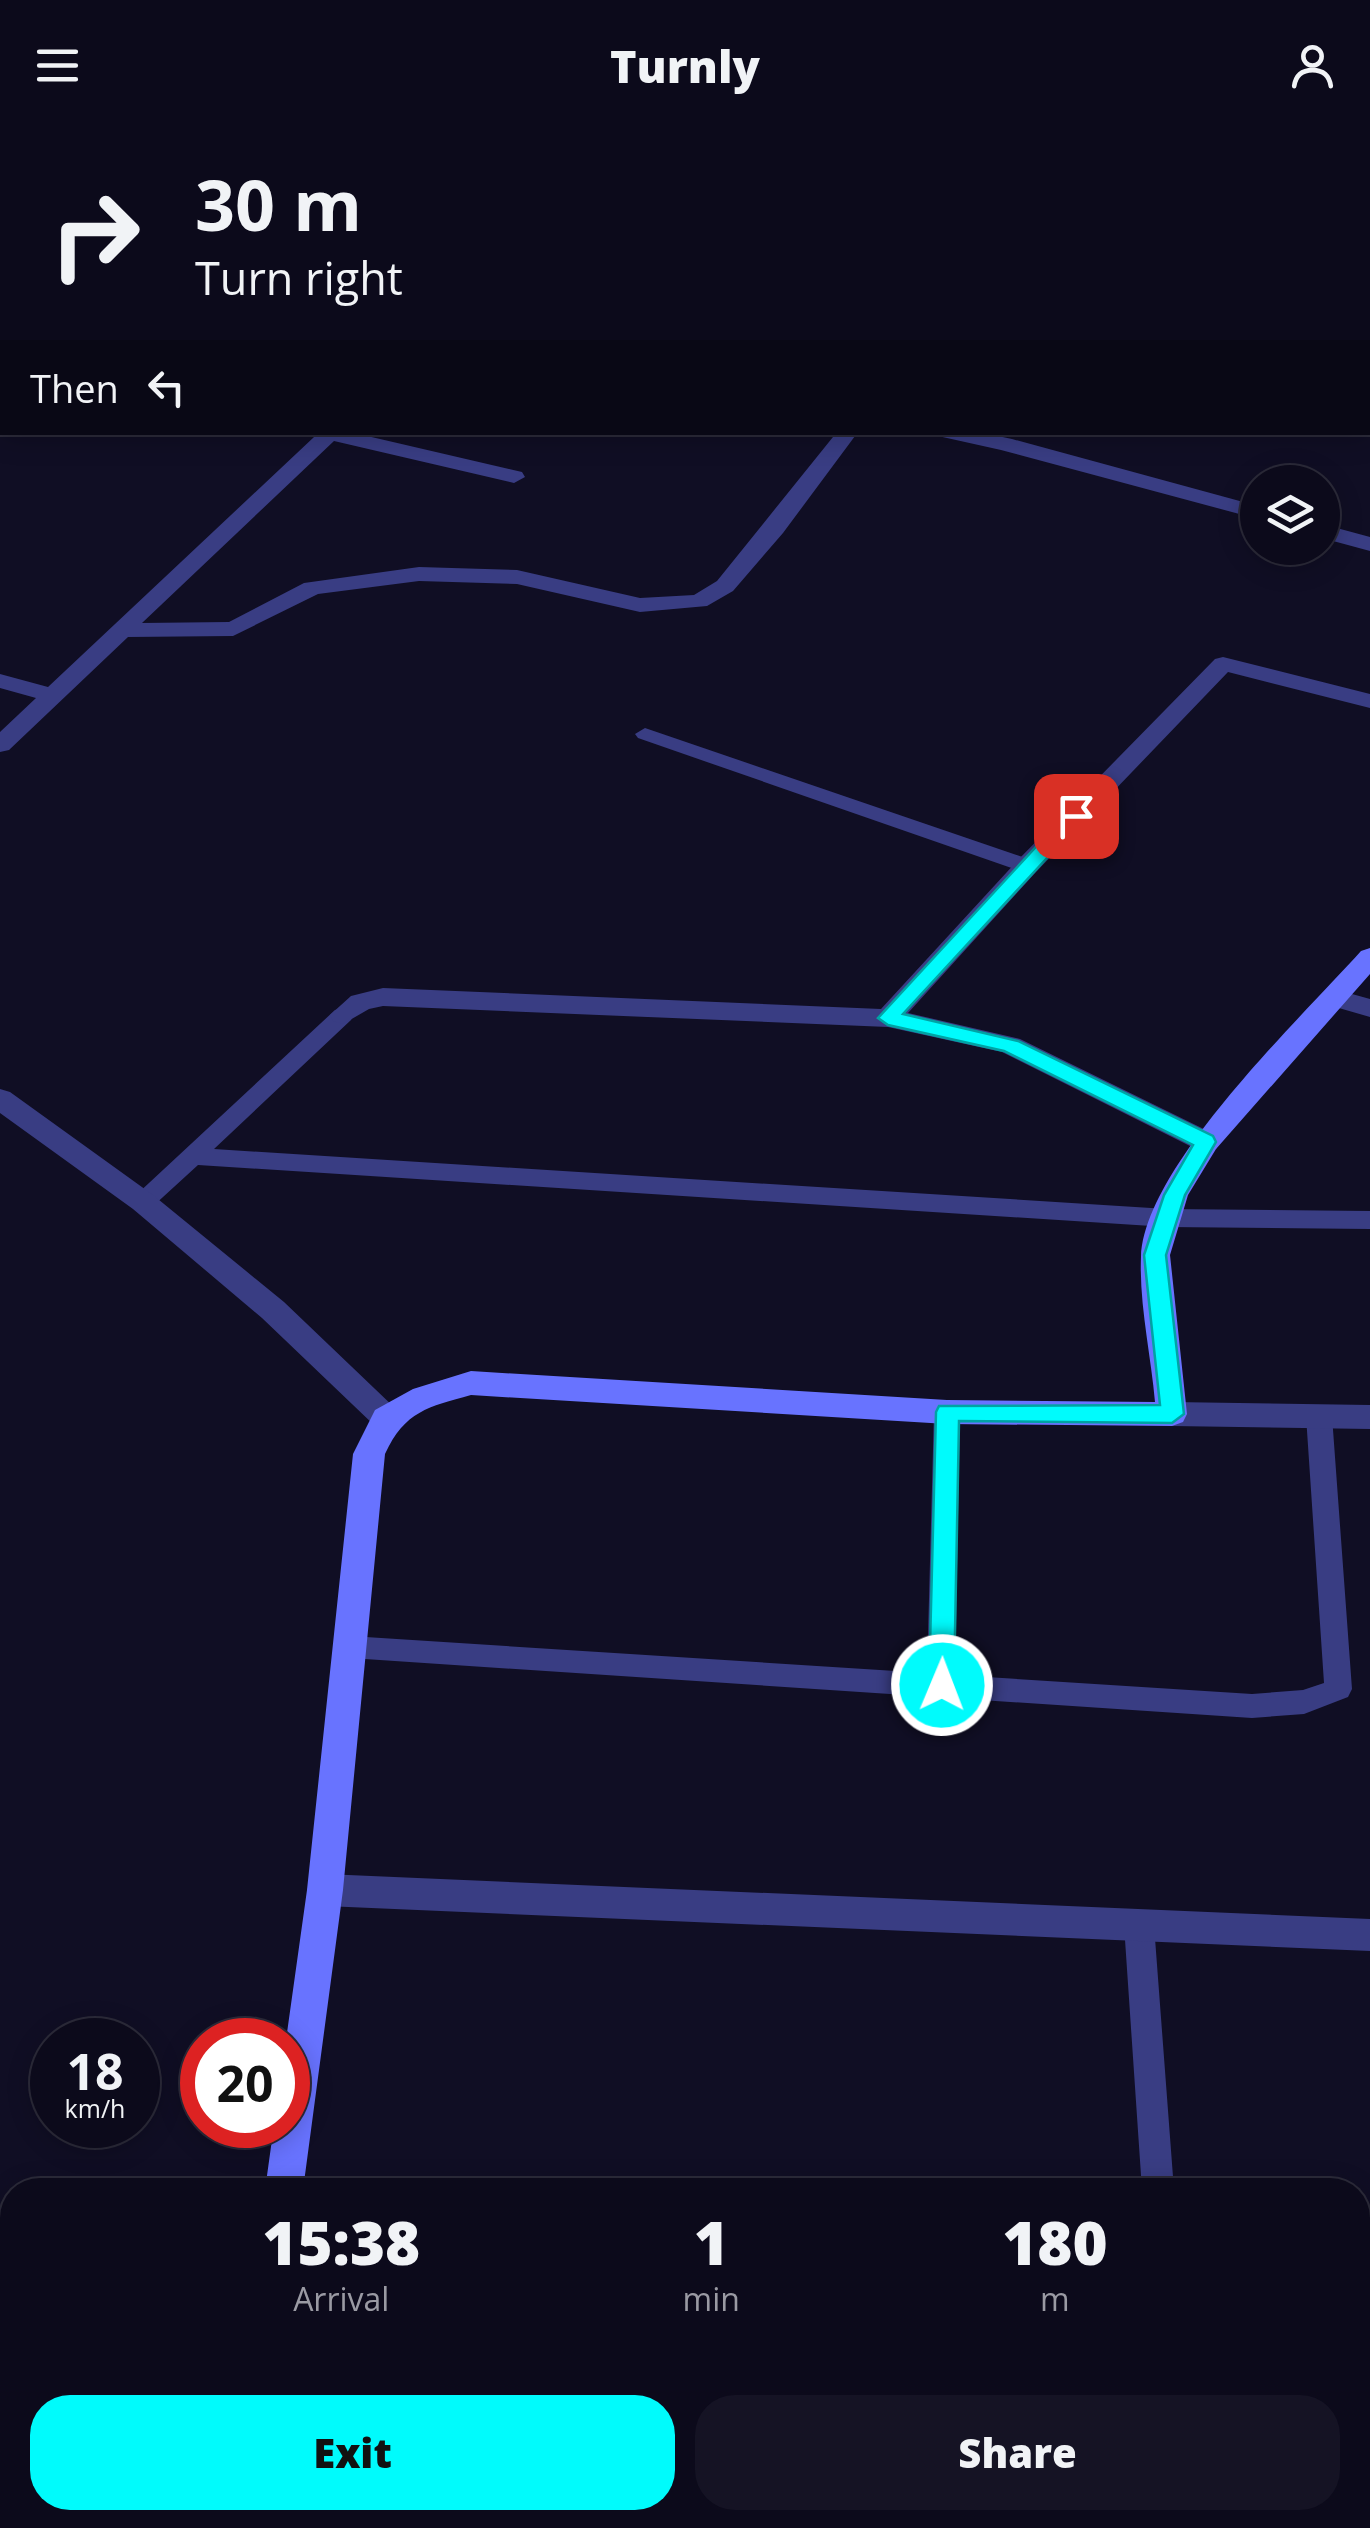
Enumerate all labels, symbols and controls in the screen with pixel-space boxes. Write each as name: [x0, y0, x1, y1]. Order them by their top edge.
text: Turnly: [610, 35, 760, 96]
icon: menu: [30, 38, 85, 93]
icon: person: [1285, 38, 1340, 93]
text: 30 m: [195, 156, 362, 252]
icon: right: [30, 170, 160, 300]
text: Turn right: [195, 247, 403, 308]
icon: left: [139, 360, 194, 415]
text: Then: [30, 362, 119, 414]
map controls: [1240, 465, 1340, 565]
button: layers: [1240, 465, 1340, 565]
pin: [1034, 774, 1119, 859]
icon: arrive: [1049, 789, 1104, 844]
position arrow: [890, 1633, 994, 1737]
speed limit sign: 20: [180, 2018, 310, 2148]
text: 18: [66, 2037, 124, 2105]
text: km/h: [65, 2091, 125, 2125]
text: 15:38: [262, 2201, 420, 2283]
text: 1: [694, 2201, 729, 2283]
text: 180: [1002, 2201, 1108, 2283]
text: Arrival: [293, 2277, 389, 2320]
text: min: [683, 2277, 740, 2320]
text: m: [1040, 2277, 1070, 2320]
button: Exit: [30, 2395, 675, 2510]
button: Share: [695, 2395, 1340, 2510]

